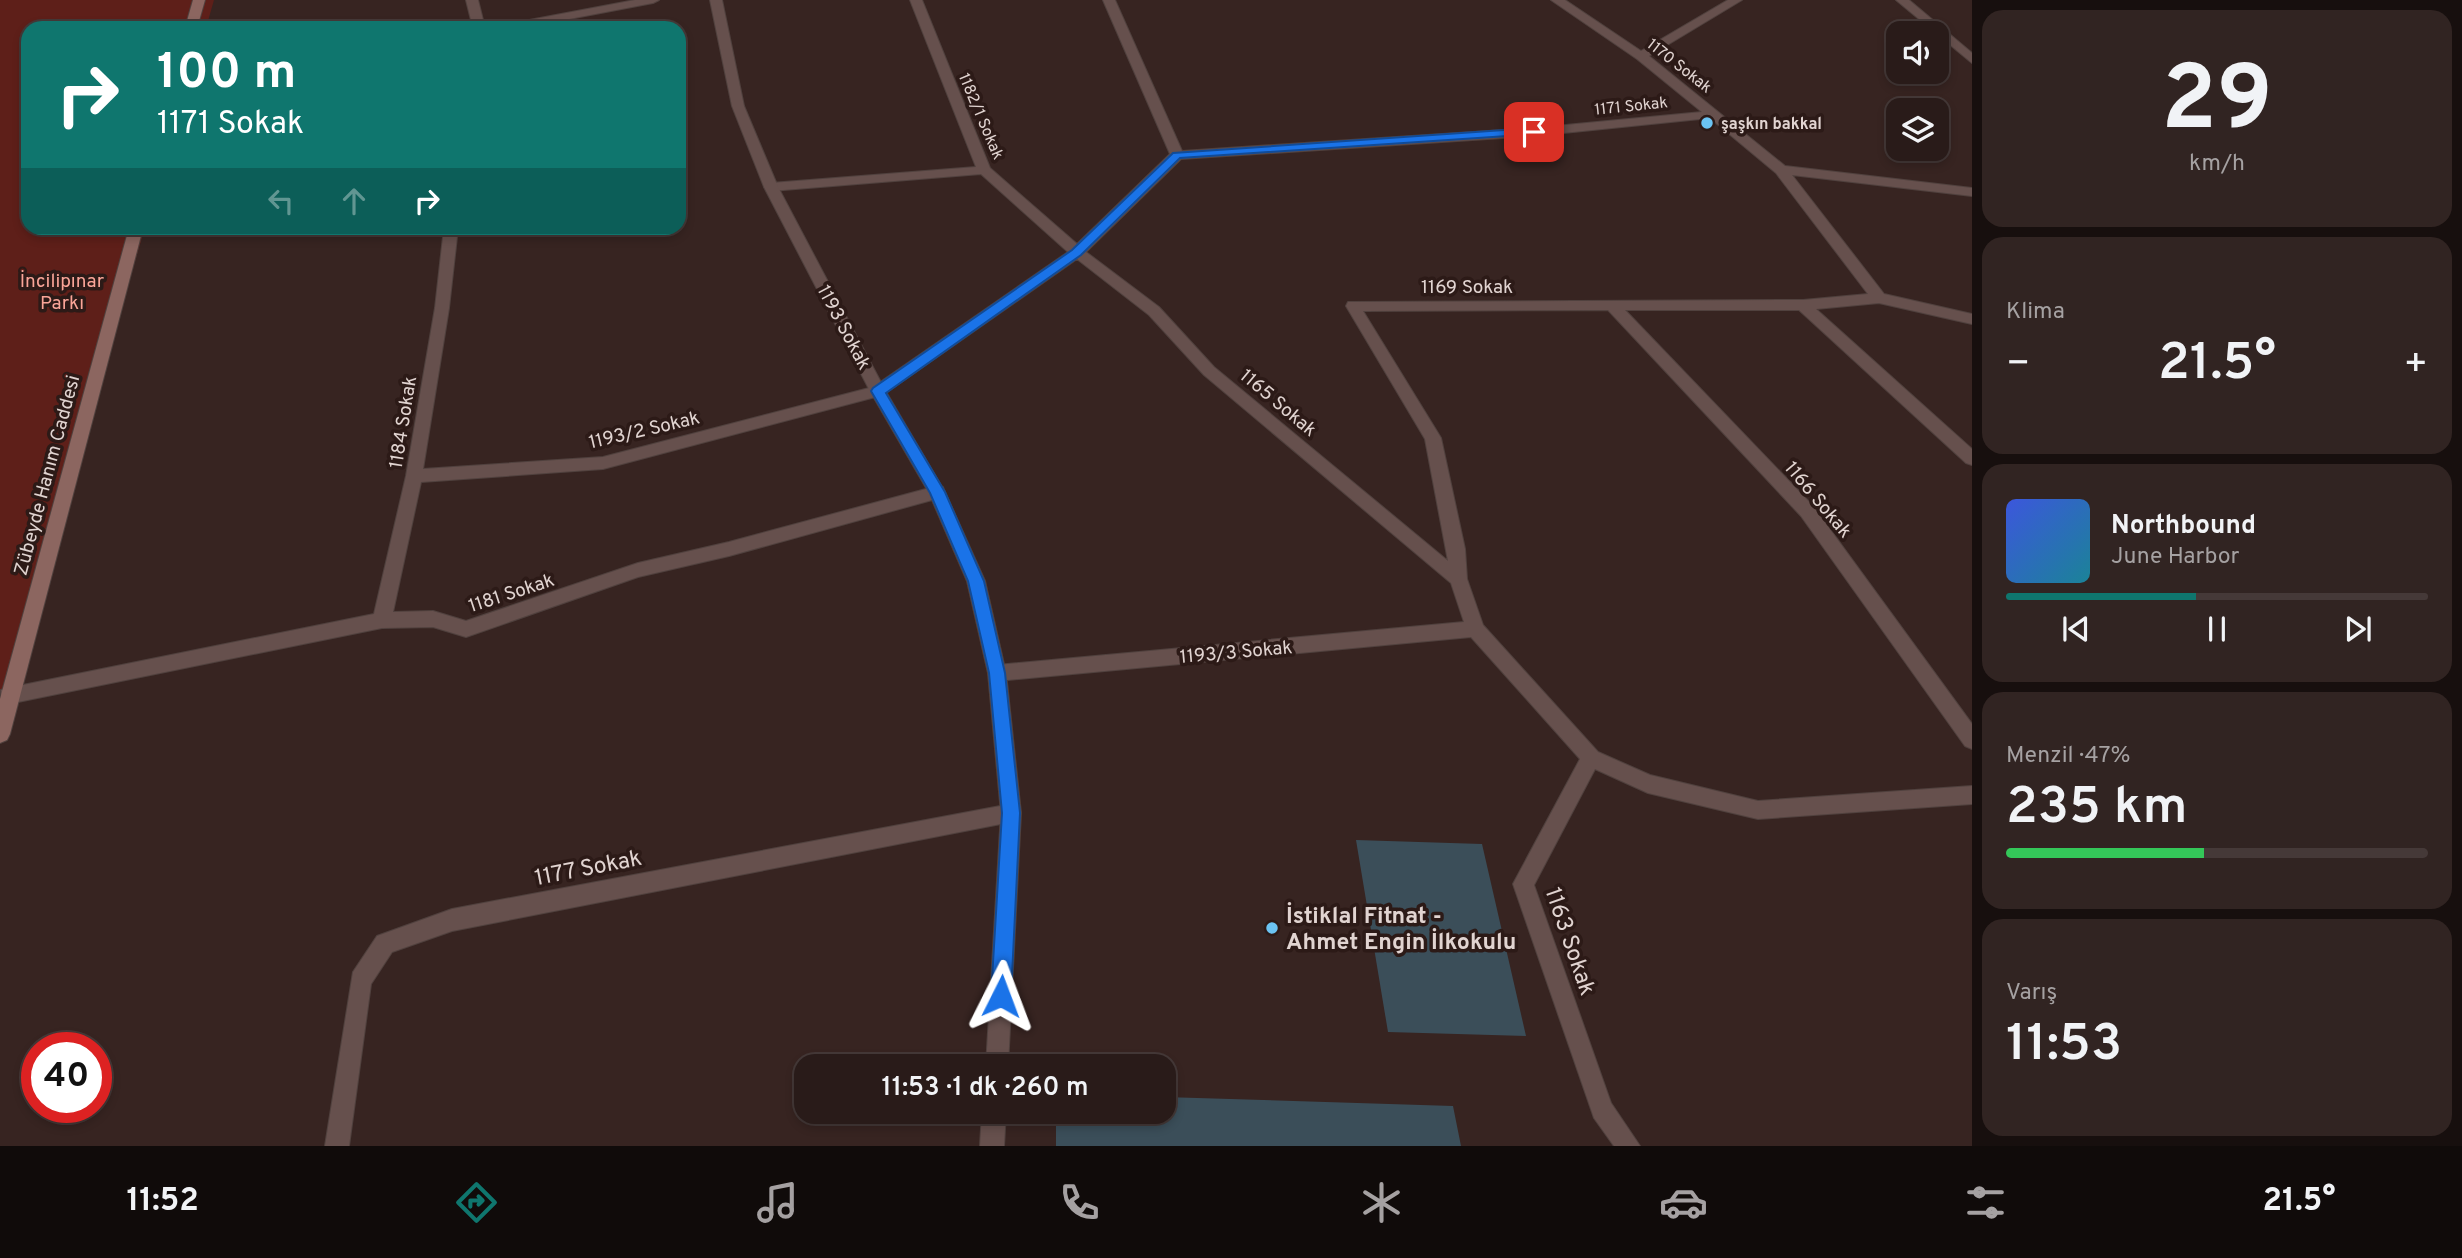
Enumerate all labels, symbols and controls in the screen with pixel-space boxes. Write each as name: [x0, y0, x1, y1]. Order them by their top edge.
map controls: [1886, 21, 1949, 161]
button: sound: [1886, 21, 1949, 84]
street label: 1170 Sokak: [1642, 35, 1715, 98]
text: 100 m: [157, 44, 296, 106]
text: 29: [2161, 47, 2273, 162]
icon: right: [42, 49, 133, 140]
street label: 1182/1 Sokak: [953, 71, 1007, 163]
street label: 1171 Sokak: [1594, 93, 1669, 121]
button: layers: [1886, 98, 1949, 161]
pin: [1504, 102, 1564, 162]
text: 1171 Sokak: [157, 105, 304, 145]
icon: arrive: [1515, 113, 1553, 151]
marker: şaşkın bakkal: [1699, 115, 1715, 131]
place label: şaşkın bakkal: [1721, 115, 1822, 135]
text: km/h: [2189, 150, 2245, 179]
icon: left: [262, 182, 300, 220]
icon: ahead: [335, 182, 373, 220]
icon: right: [408, 182, 446, 220]
park label: İncilipınar Parkı: [20, 269, 105, 316]
street label: 1169 Sokak: [1421, 276, 1513, 300]
street label: 1193 Sokak: [811, 281, 876, 375]
text: Klima: [2006, 298, 2065, 327]
text: 21.5°: [2158, 332, 2276, 398]
text: −: [2006, 341, 2031, 390]
text: +: [2403, 341, 2428, 390]
street label: 1165 Sokak: [1234, 364, 1321, 443]
street label: Zübeyde Hanım Caddesi: [10, 373, 86, 578]
street label: 1184 Sokak: [385, 374, 423, 470]
street label: 1193/2 Sokak: [587, 407, 702, 455]
street label: 1166 Sokak: [1778, 457, 1856, 543]
text: Northbound: [2111, 510, 2256, 543]
text: June Harbor: [2111, 543, 2239, 572]
street label: 1181 Sokak: [466, 569, 557, 619]
icon: previous: [2057, 610, 2095, 648]
icon: pause: [2198, 610, 2236, 648]
icon: next: [2339, 610, 2377, 648]
street label: 1193/3 Sokak: [1179, 636, 1293, 670]
text: Menzil · 47%: [2006, 742, 2130, 771]
text: 235 km: [2006, 776, 2188, 842]
street label: 1177 Sokak: [532, 845, 645, 894]
street label: 1163 Sokak: [1537, 884, 1601, 1000]
place label: İstiklal Fitnat - Ahmet Engin İlkokulu: [1286, 902, 1516, 958]
marker: İstiklal Fitnat - Ahmet Engin İlkokulu: [1264, 920, 1280, 936]
position arrow: [964, 959, 1038, 1033]
text: Varış: [2006, 979, 2057, 1008]
text: 11:53: [2006, 1013, 2122, 1079]
speed limit sign: 40: [21, 1032, 112, 1123]
text: 11:53 · 1 dk · 260 m: [882, 1072, 1088, 1105]
icon: directions: [452, 1178, 501, 1227]
icon: music: [753, 1178, 802, 1227]
icon: phone: [1055, 1178, 1104, 1227]
icon: climate: [1357, 1178, 1406, 1227]
icon: car: [1659, 1178, 1708, 1227]
icon: filters: [1961, 1178, 2010, 1227]
text: 11:52: [126, 1182, 199, 1222]
text: 21.5°: [2262, 1182, 2336, 1222]

